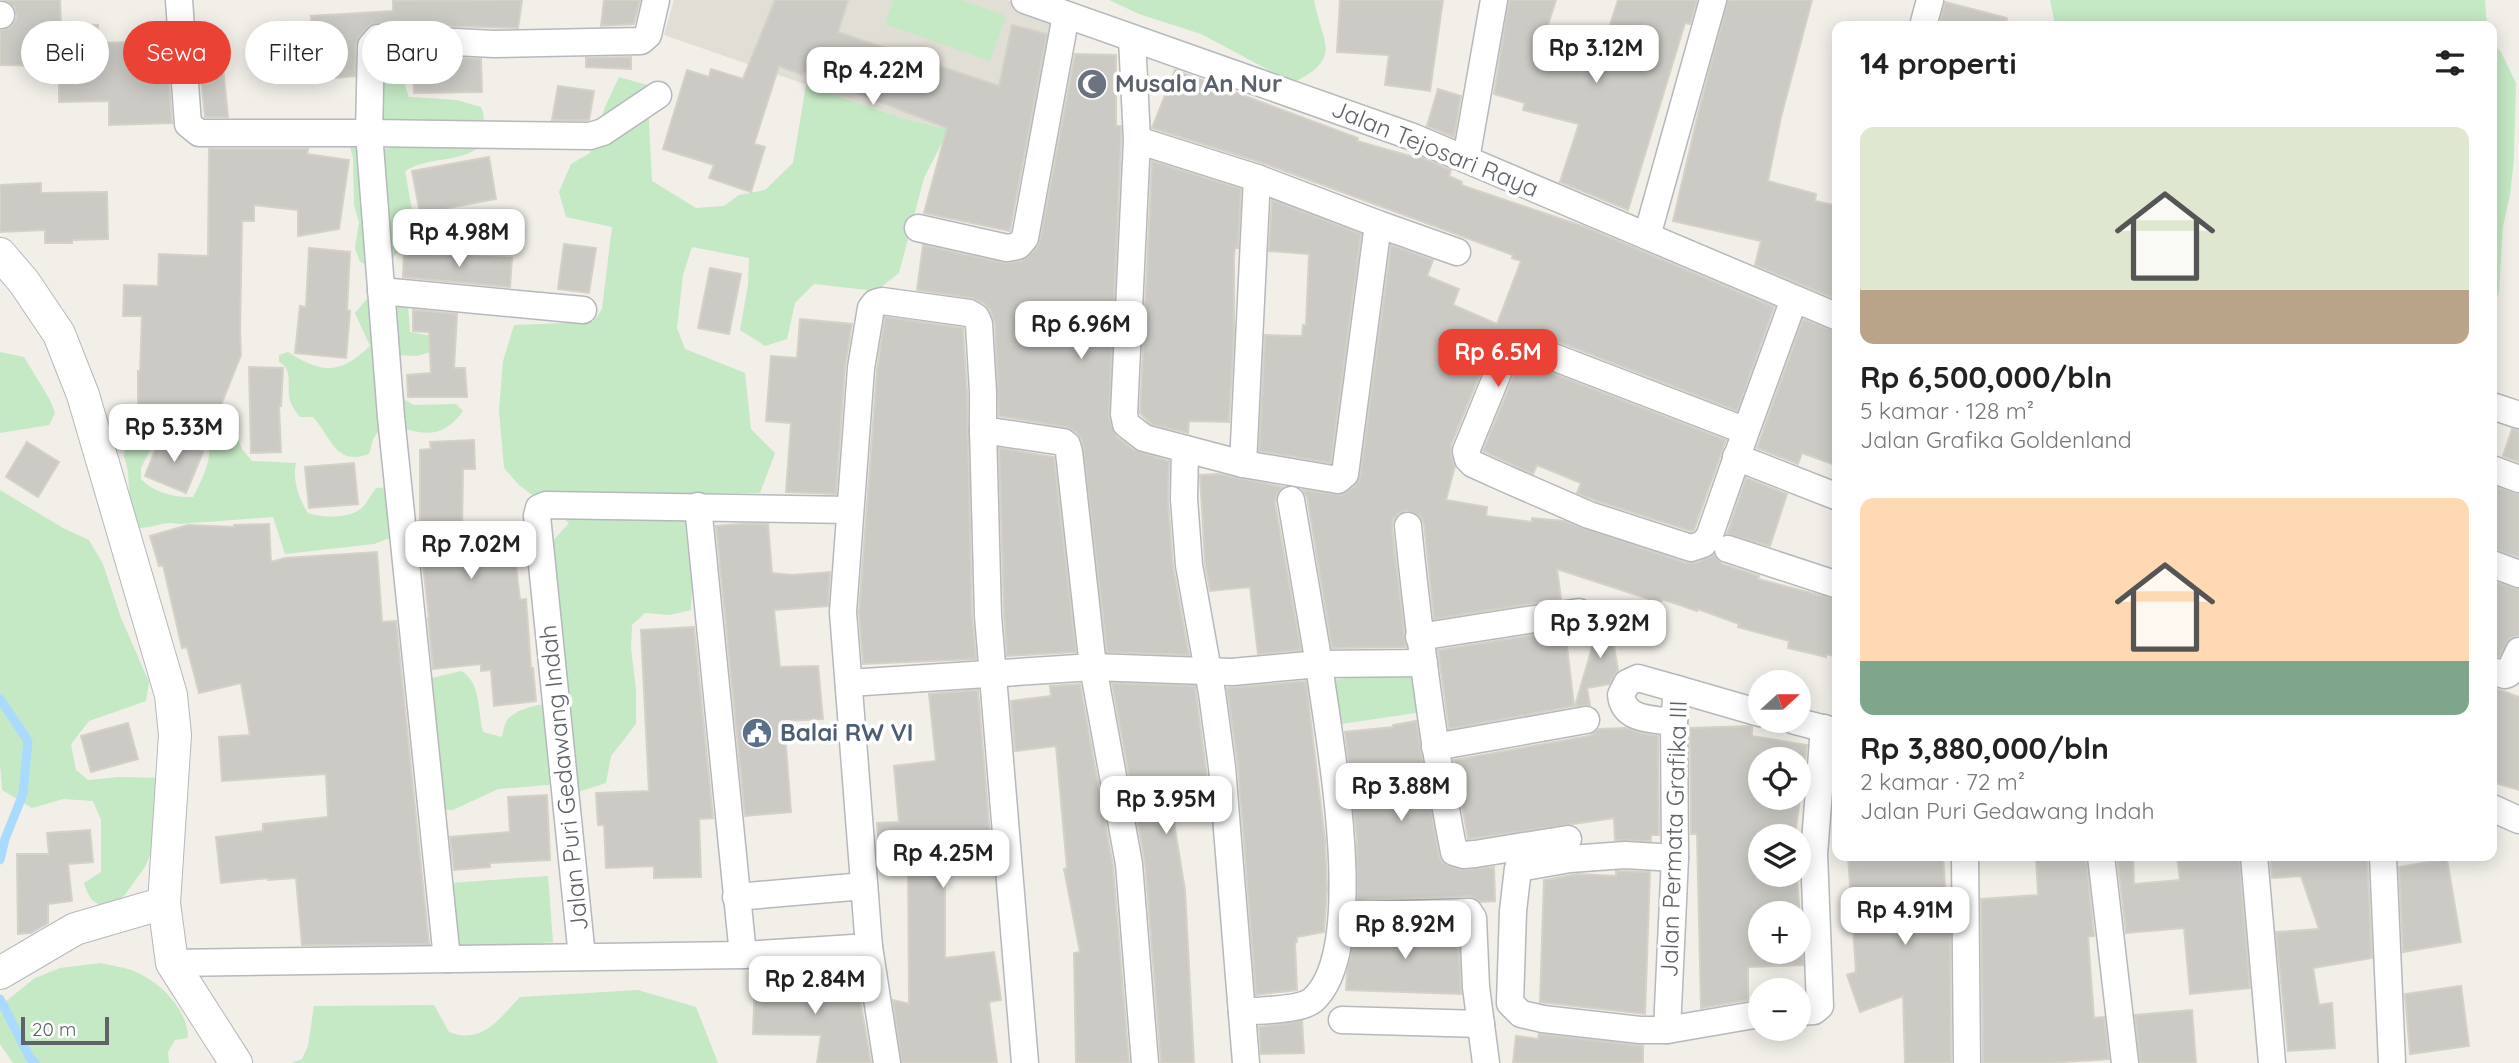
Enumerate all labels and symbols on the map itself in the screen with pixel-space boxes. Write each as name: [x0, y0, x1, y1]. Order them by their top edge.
pin: Rp 3.12M: [1524, 25, 1668, 85]
pin: Rp 4.22M: [801, 48, 945, 107]
mosque icon: Musala An Nur: [1075, 67, 1109, 101]
place label: Musala An Nur: [1115, 68, 1282, 98]
street label: Jalan Tejosari Raya: [1327, 93, 1543, 203]
pin: Rp 4.98M: [387, 210, 531, 269]
pin: Rp 6.96M: [1009, 302, 1153, 361]
pin: Rp 6.5M: [1433, 330, 1563, 389]
pin: Rp 5.33M: [102, 405, 246, 464]
pin: Rp 7.02M: [399, 522, 543, 581]
pin: Rp 3.92M: [1528, 600, 1672, 660]
street label: Jalan Puri Gedawang Indah: [532, 624, 594, 933]
north arrow: [1748, 670, 1811, 733]
street label: Jalan Permata Grafika III: [1653, 700, 1693, 978]
public building icon: Balai RW VI: [740, 716, 774, 750]
place label: Balai RW VI: [780, 717, 913, 747]
pin: Rp 3.88M: [1329, 764, 1473, 823]
pin: Rp 3.95M: [1094, 776, 1238, 836]
pin: Rp 4.25M: [871, 830, 1015, 890]
pin: Rp 4.91M: [1833, 888, 1977, 947]
pin: Rp 8.92M: [1333, 902, 1477, 961]
pin: Rp 2.84M: [743, 956, 887, 1016]
scale bar: [21, 1014, 108, 1046]

